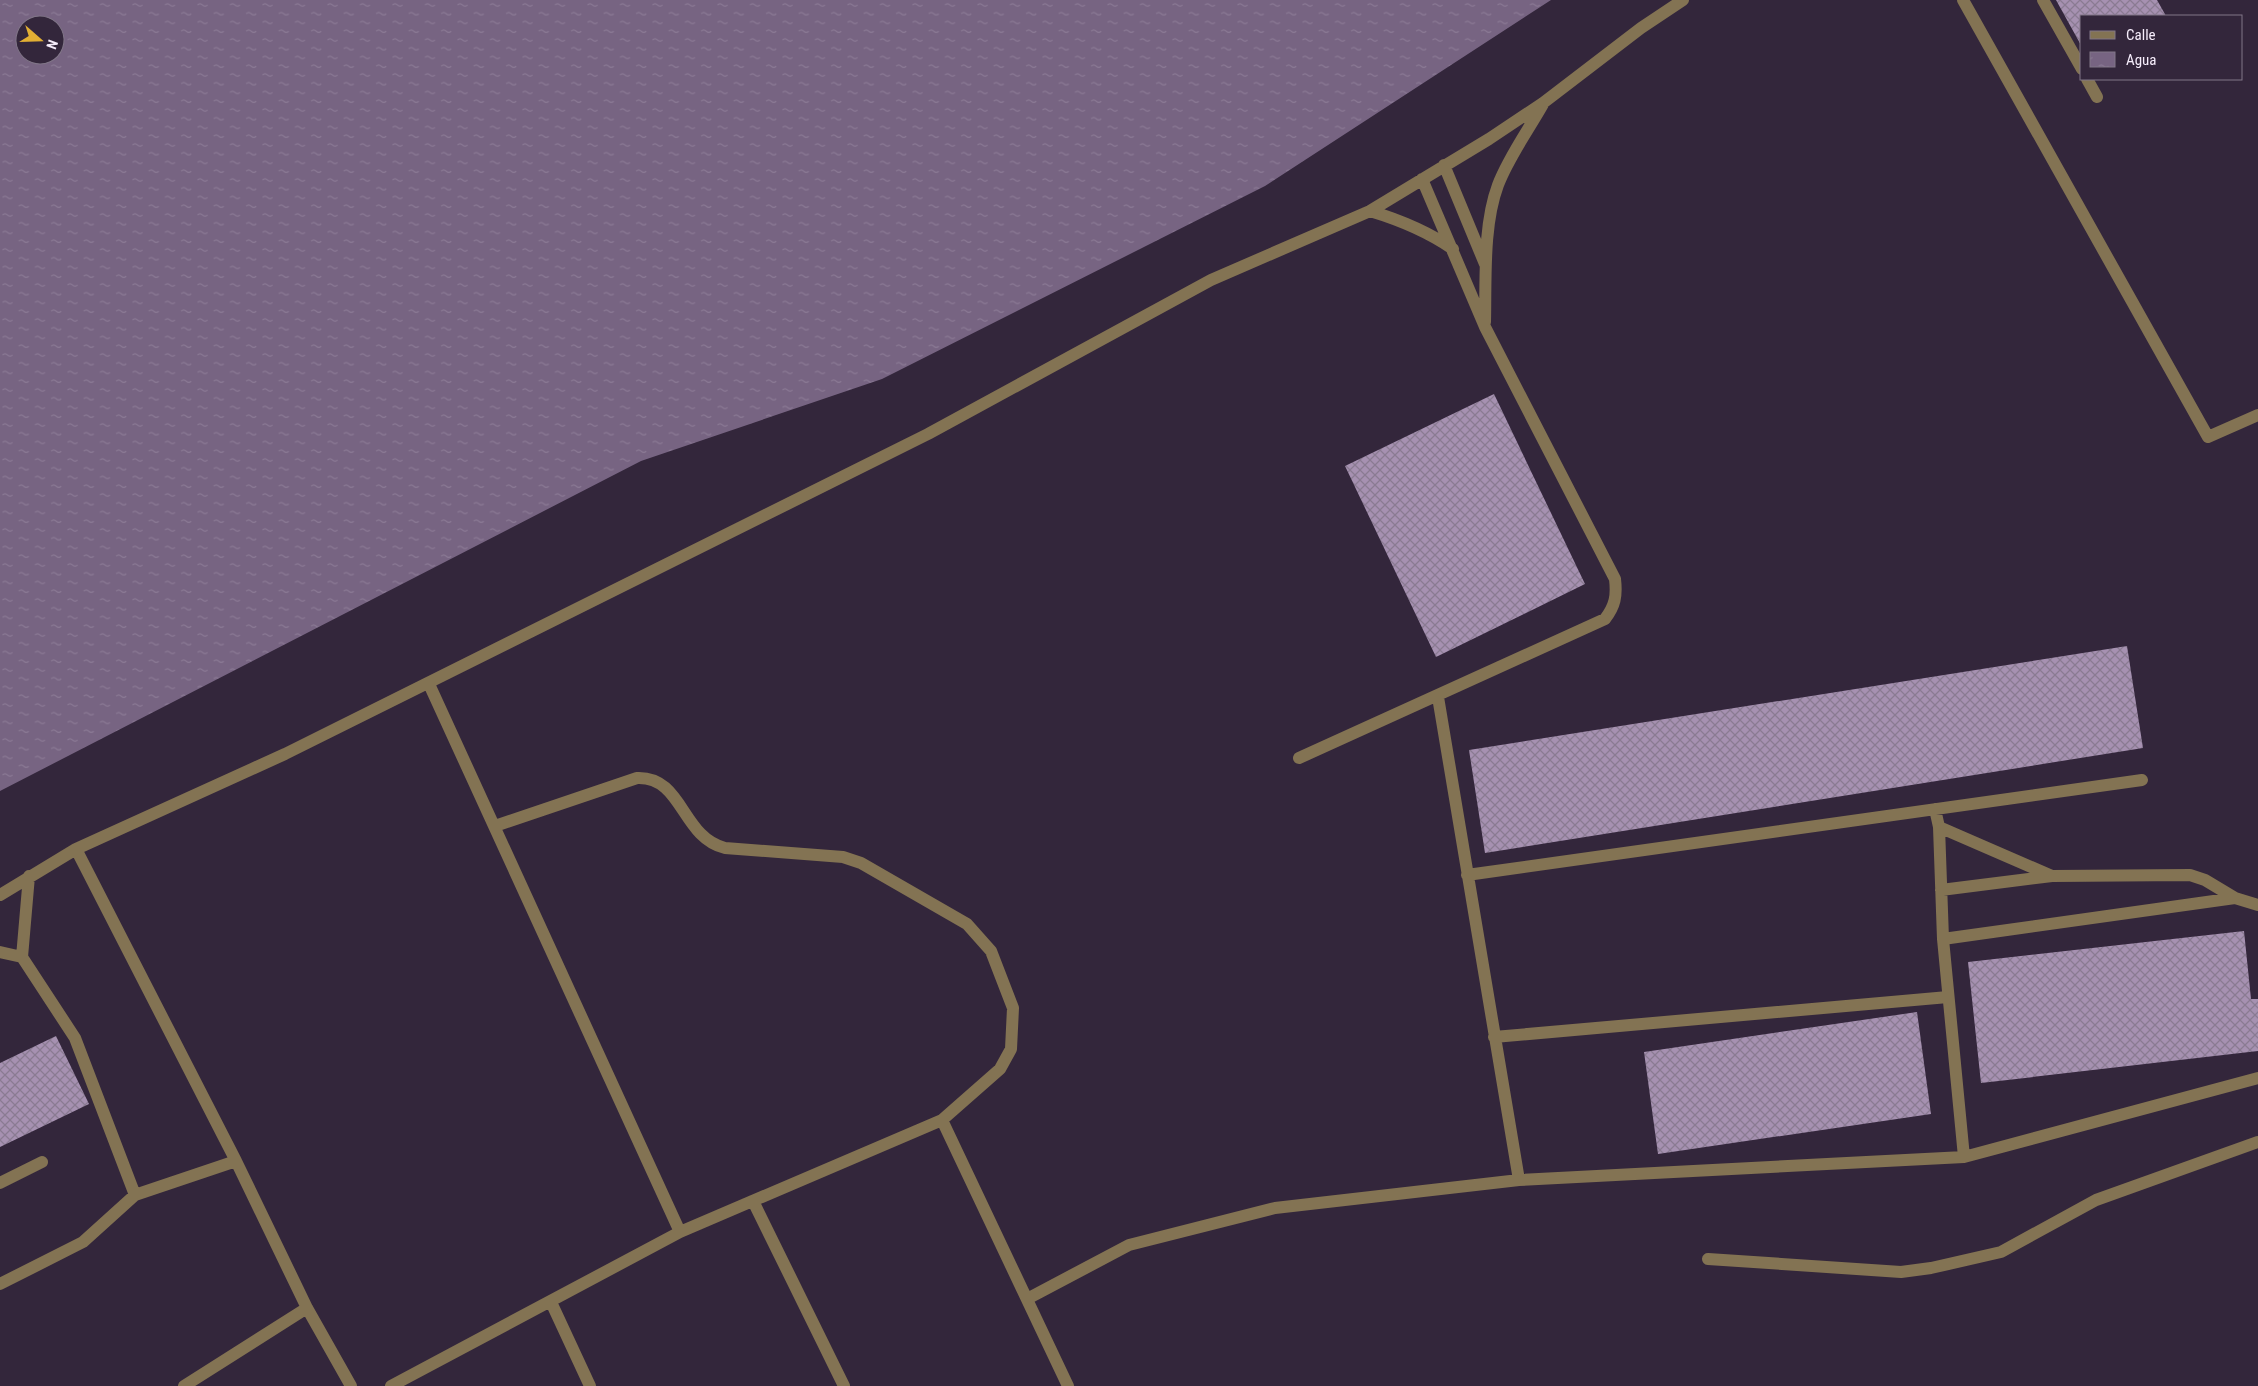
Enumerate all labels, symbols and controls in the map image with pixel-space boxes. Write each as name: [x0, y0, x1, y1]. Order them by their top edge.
north arrow: [15, 15, 65, 65]
legend: [2080, 15, 2243, 80]
text: Calle: [2126, 26, 2156, 44]
text: N: [43, 38, 61, 51]
text: Agua: [2126, 51, 2156, 69]

